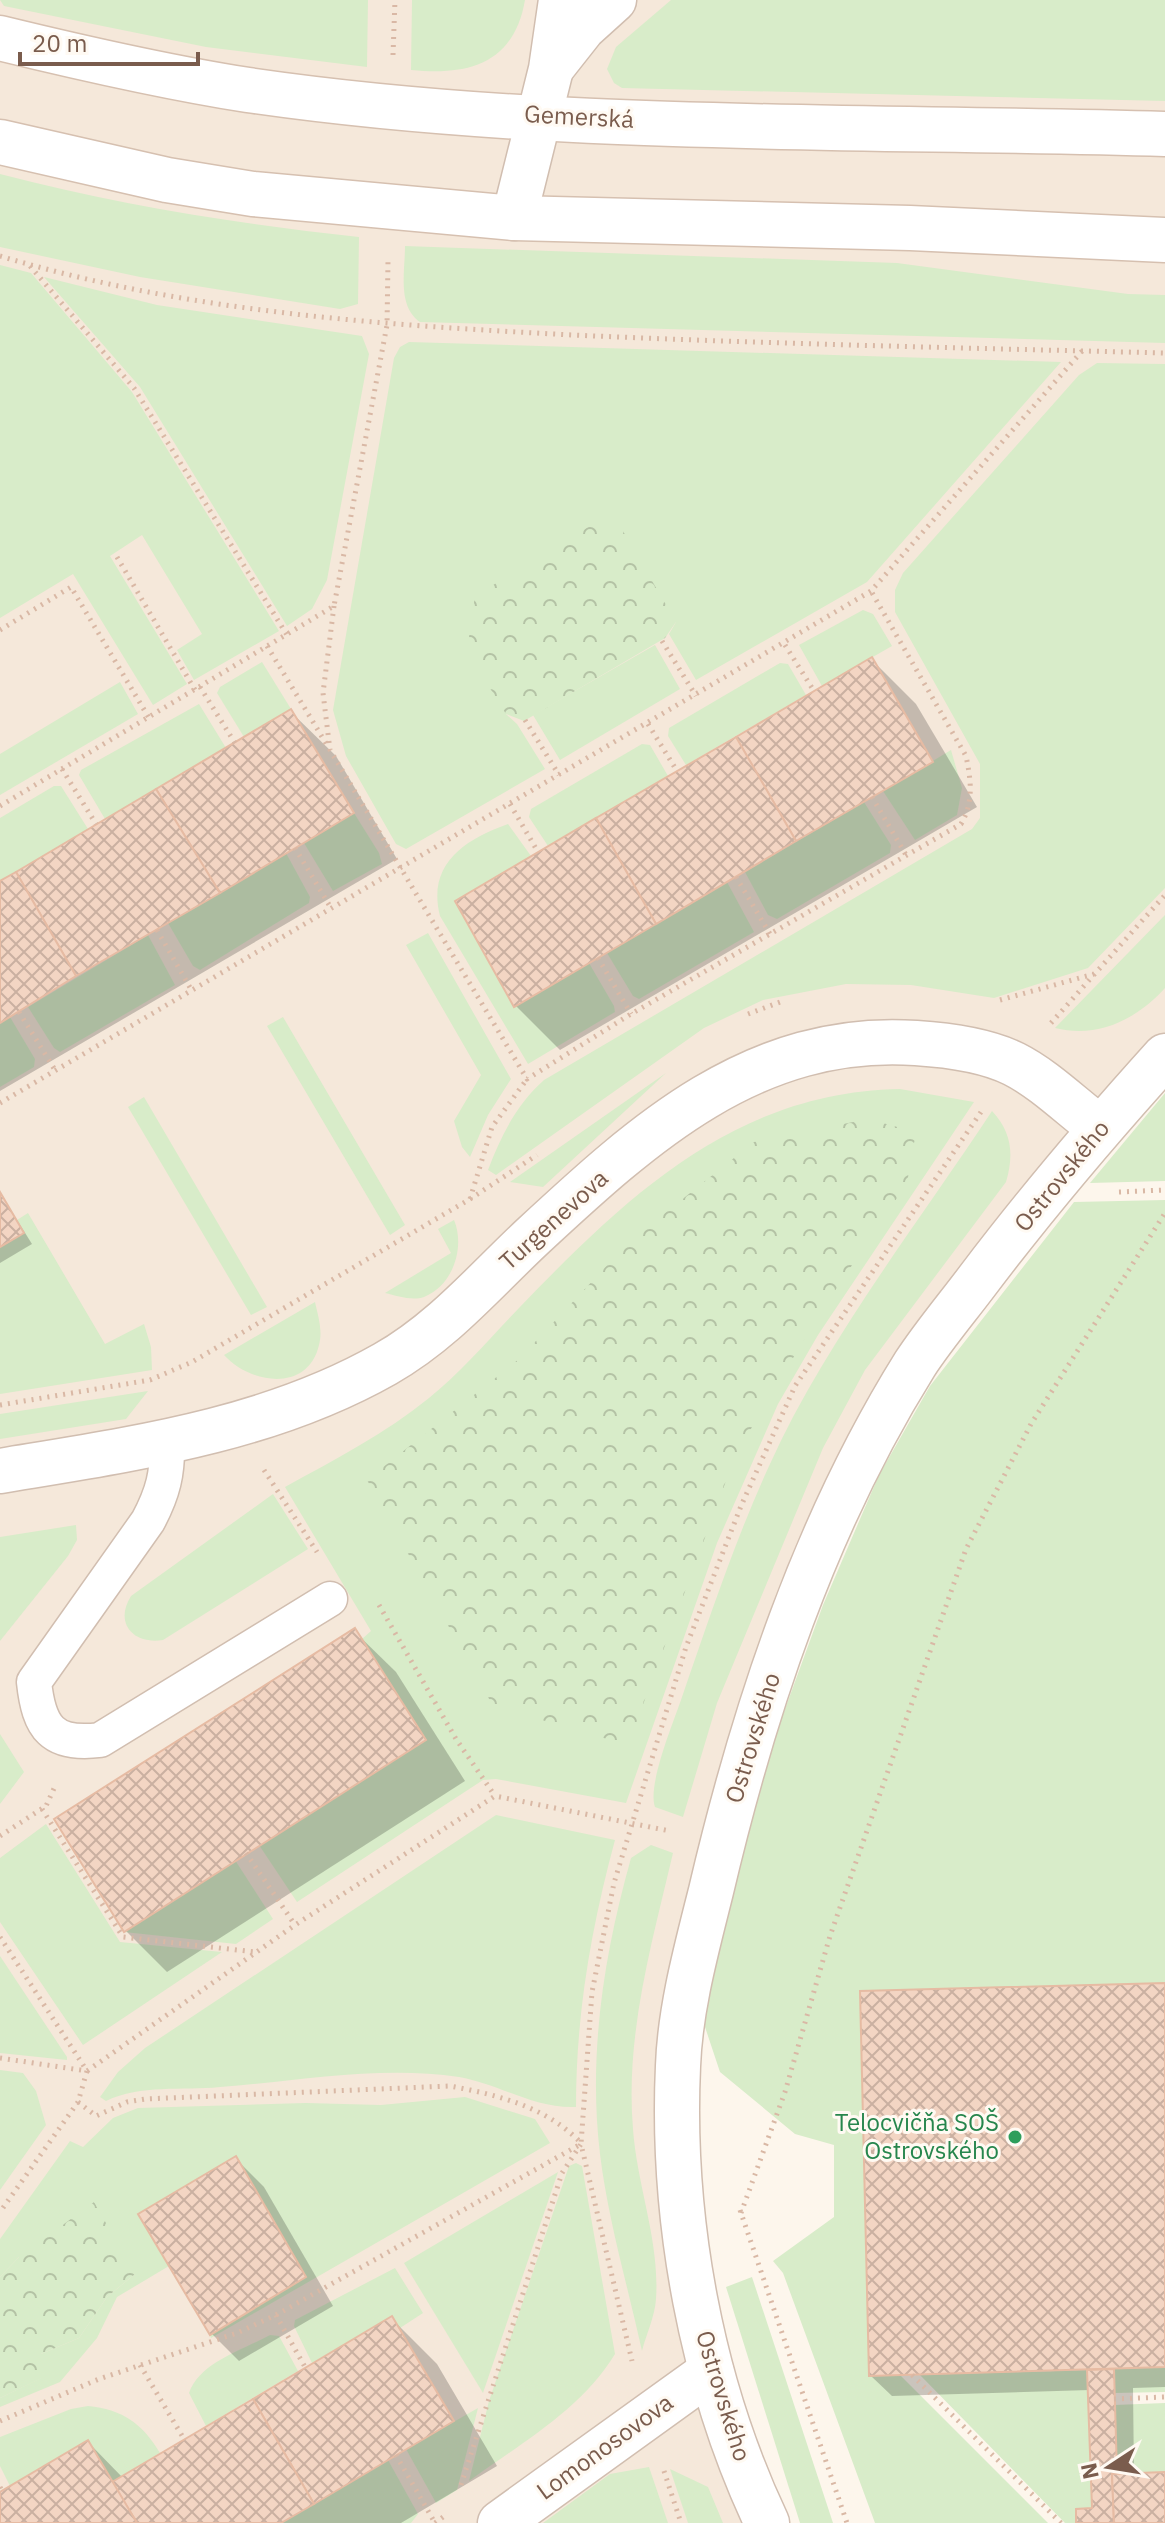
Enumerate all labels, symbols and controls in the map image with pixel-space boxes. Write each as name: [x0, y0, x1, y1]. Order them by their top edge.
scale bar: [20, 16, 198, 66]
text: 20 m: [32, 27, 87, 59]
street label: Gemerská: [523, 97, 635, 135]
street label: Ostrovského: [1006, 1113, 1116, 1238]
street label: Turgenevova: [492, 1162, 615, 1277]
street label: Ostrovského: [717, 1669, 787, 1807]
place label: Telocvičňa SOŠ Ostrovského: [835, 2106, 999, 2166]
marker: Telocvičňa SOŠ Ostrovského: [1006, 2128, 1024, 2146]
street label: Ostrovského: [689, 2327, 759, 2465]
street label: Lomonosovova: [530, 2386, 679, 2506]
north arrow: [1069, 2427, 1149, 2507]
text: N: [1073, 2460, 1105, 2482]

